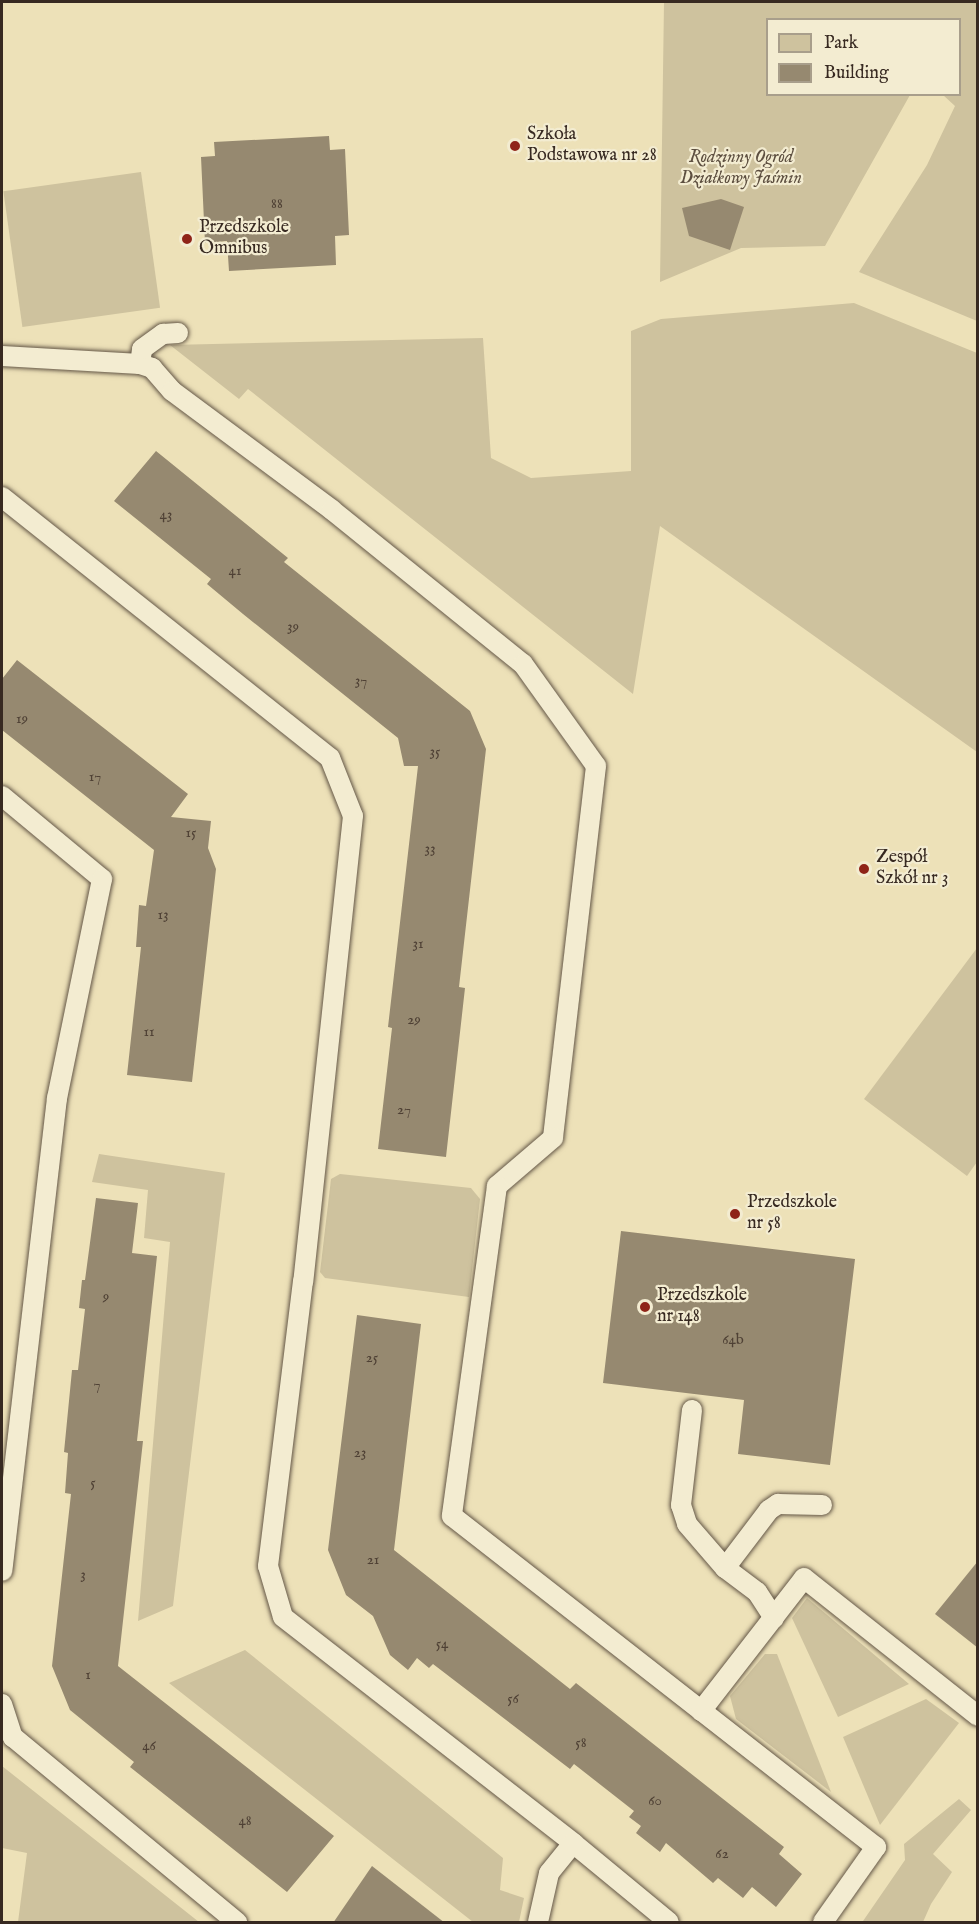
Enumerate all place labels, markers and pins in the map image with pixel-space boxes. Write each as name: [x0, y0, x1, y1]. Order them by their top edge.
place label: Szkoła Podstawowa nr 28: [527, 125, 657, 168]
marker: Szkoła Podstawowa nr 28: [508, 139, 522, 153]
place label: Przedszkole Omnibus: [199, 218, 289, 260]
marker: Przedszkole Omnibus: [180, 232, 194, 246]
place label: Zespół Szkół nr 3: [876, 848, 948, 890]
marker: Zespół Szkół nr 3: [857, 862, 871, 876]
place label: Przedszkole nr 58: [747, 1193, 837, 1236]
marker: Przedszkole nr 58: [728, 1207, 742, 1221]
place label: Przedszkole nr 148: [657, 1286, 747, 1328]
marker: Przedszkole nr 148: [638, 1300, 652, 1314]

